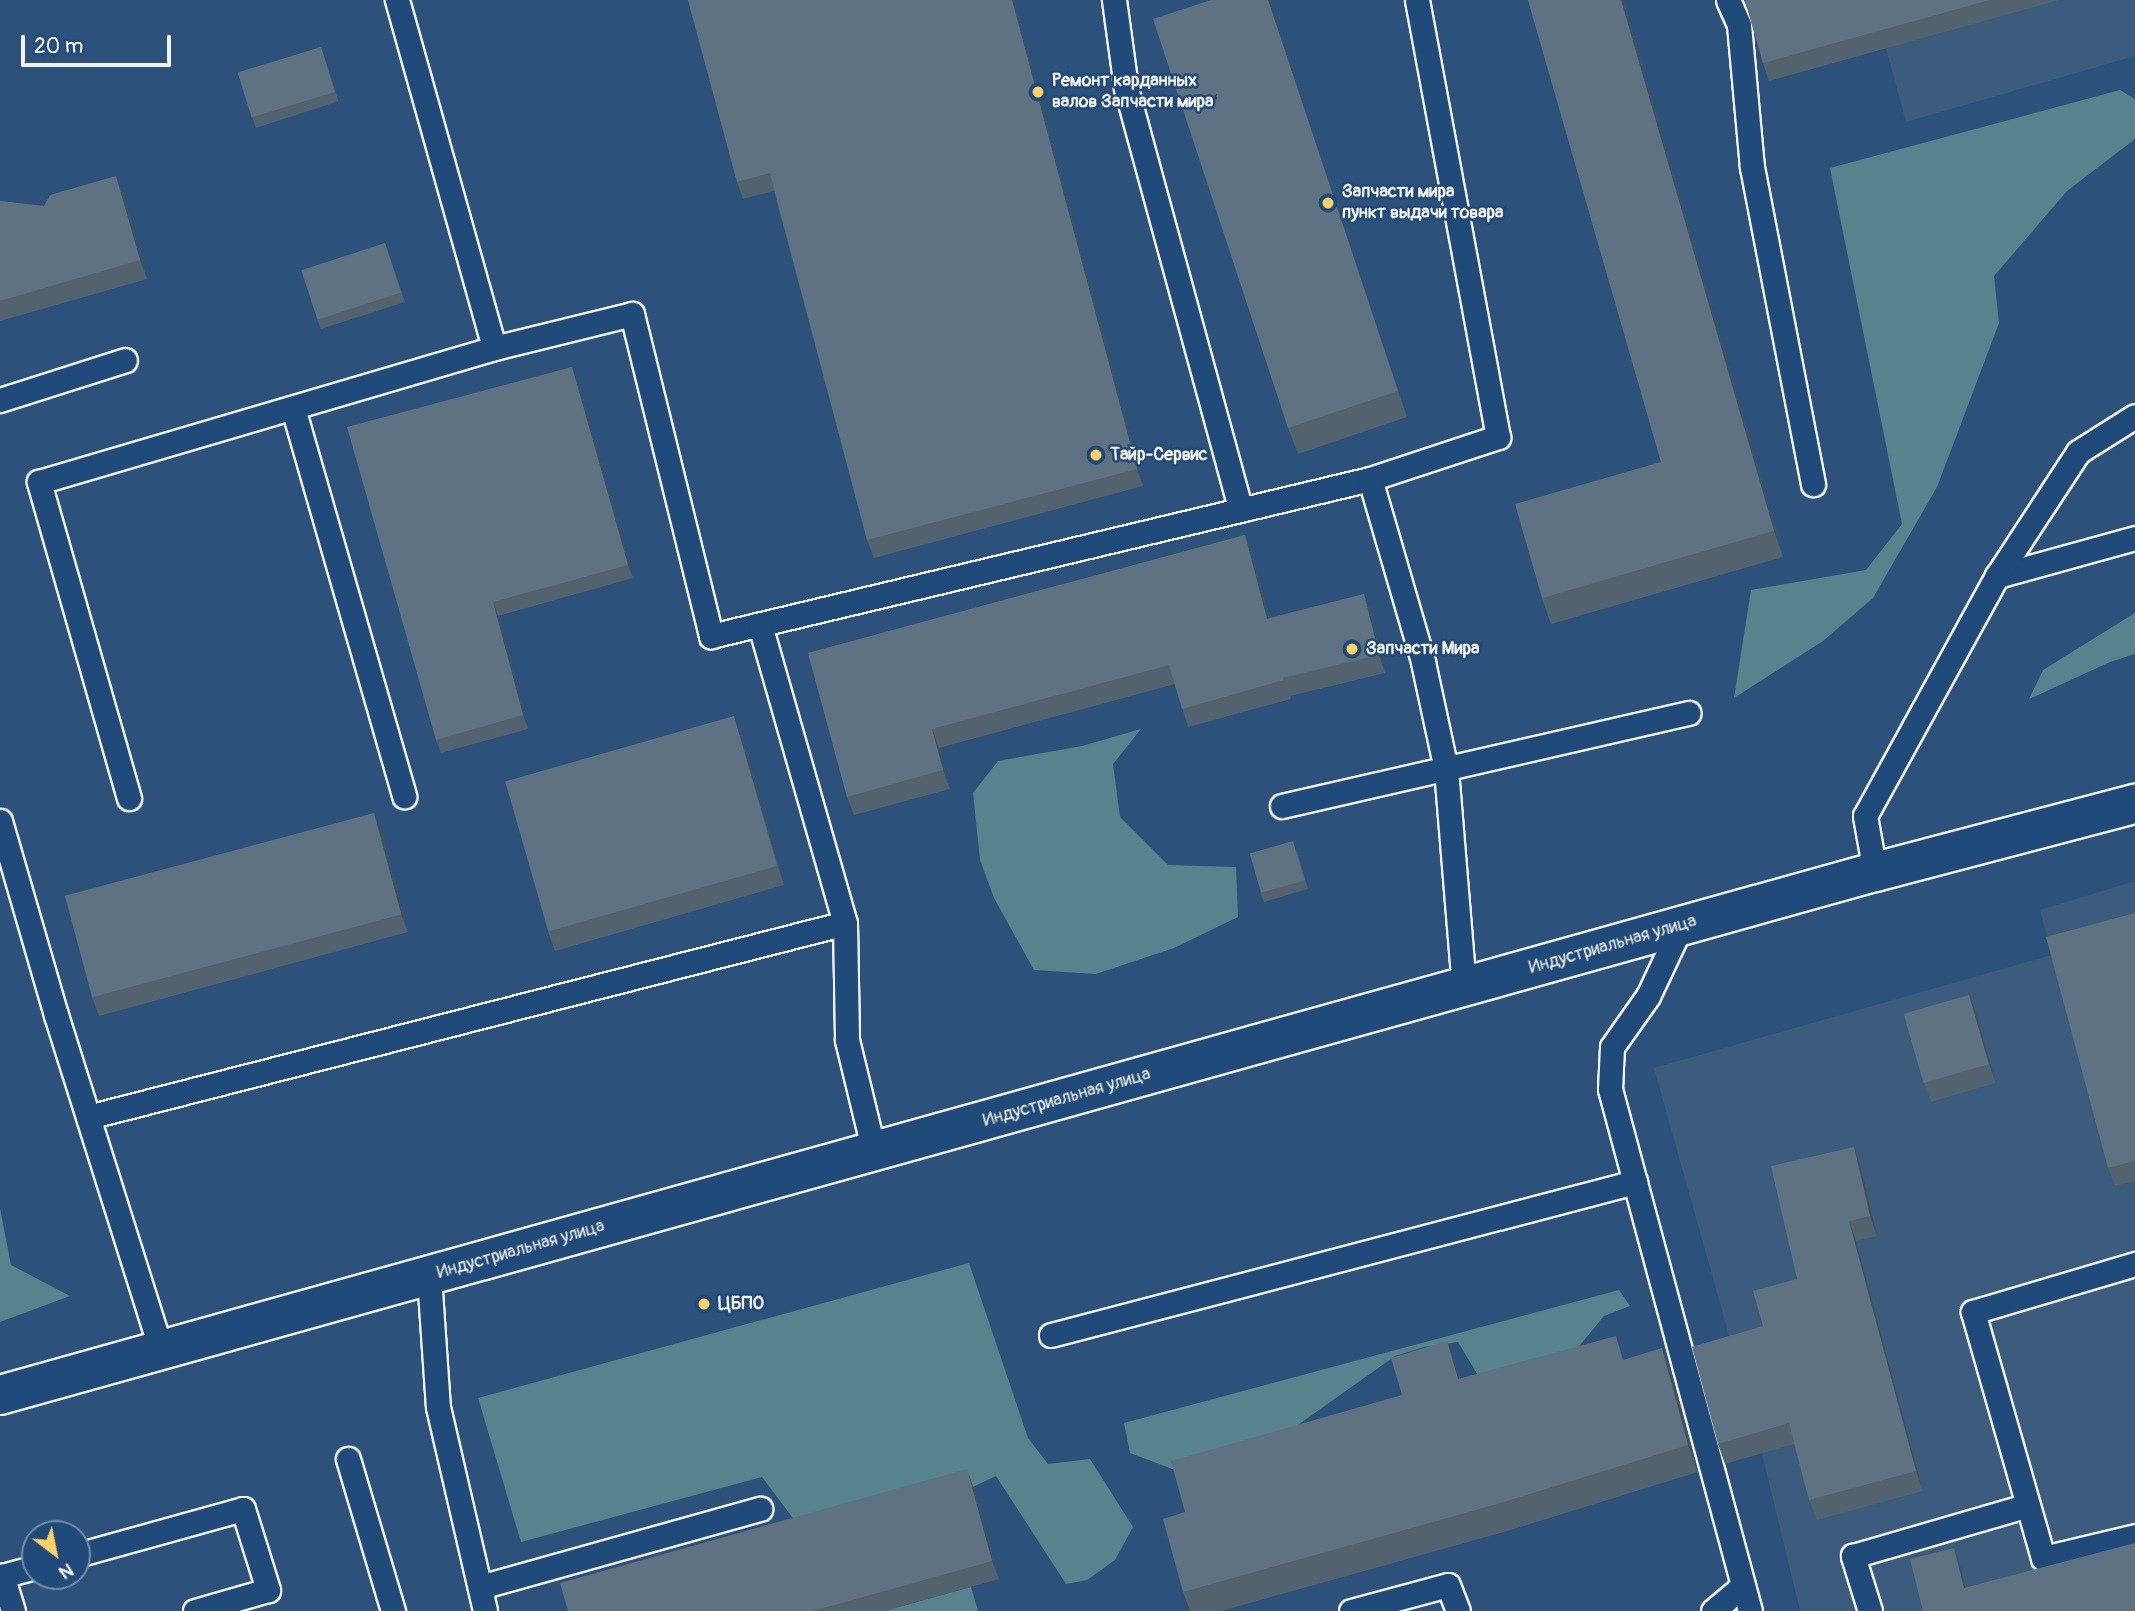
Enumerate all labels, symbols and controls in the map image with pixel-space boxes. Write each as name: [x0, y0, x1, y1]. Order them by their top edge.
scale bar: [24, 21, 175, 65]
text: 20 m: [34, 33, 83, 60]
place label: Ремонт карданных валов Запчасти мира: [1052, 71, 1213, 114]
marker: Ремонт карданных валов Запчасти мира: [1030, 84, 1046, 100]
place label: Запчасти мира пункт выдачи товара: [1342, 182, 1503, 224]
marker: Запчасти мира пункт выдачи товара: [1320, 195, 1336, 211]
place label: Тайр-Сервис: [1110, 444, 1208, 466]
marker: Тайр-Сервис: [1088, 447, 1104, 463]
place label: Запчасти Мира: [1366, 638, 1479, 660]
marker: Запчасти Мира: [1344, 641, 1360, 657]
street label: Индустриальная улица: [1527, 911, 1699, 979]
street label: Индустриальная улица: [981, 1064, 1153, 1132]
street label: Индустриальная улица: [435, 1216, 607, 1284]
place label: ЦБПО: [718, 1293, 764, 1315]
marker: ЦБПО: [696, 1296, 712, 1312]
north arrow: [21, 1520, 91, 1590]
text: N: [54, 1558, 78, 1585]

